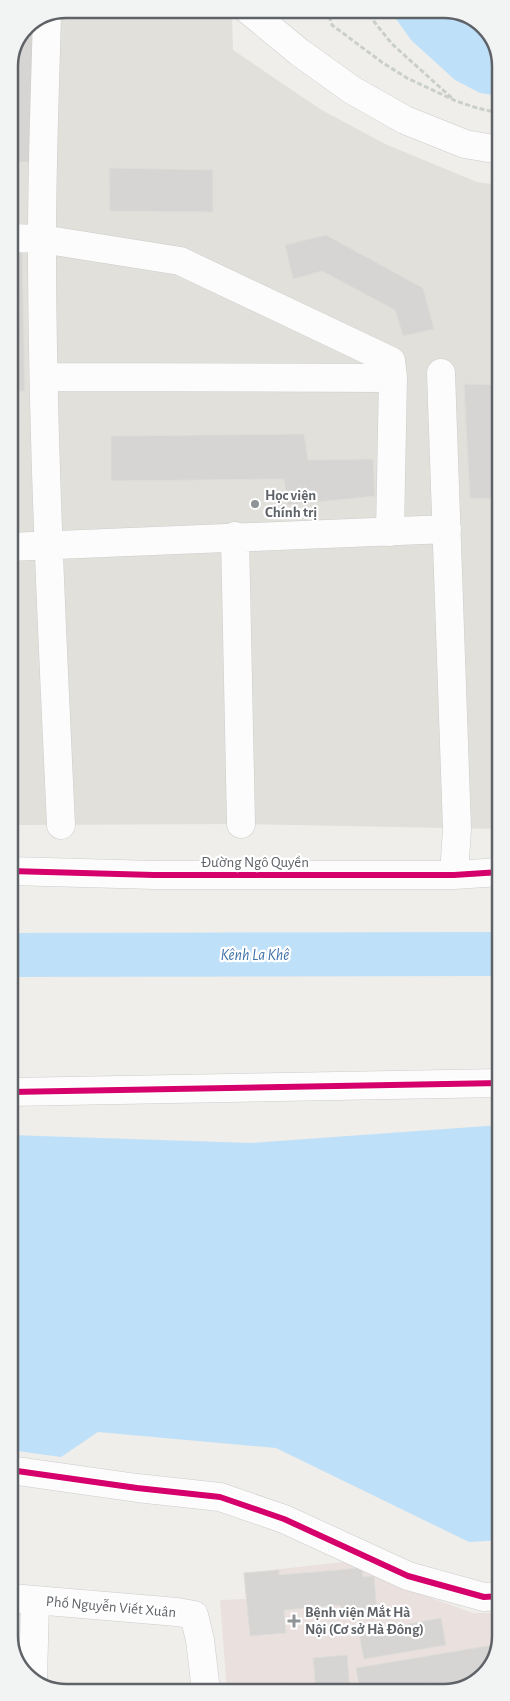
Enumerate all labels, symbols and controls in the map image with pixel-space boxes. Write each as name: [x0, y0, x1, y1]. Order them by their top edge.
place label: Học viện Chính trị: [265, 488, 317, 520]
marker: Học viện Chính trị: [249, 498, 261, 510]
street label: Đường Ngô Quyền: [201, 855, 309, 870]
water label: Kênh La Khê: [221, 947, 290, 963]
street label: Phố Nguyễn Viết Xuân: [45, 1593, 177, 1620]
place label: Bệnh viện Mắt Hà Nội (Cơ sở Hà Đông): [305, 1604, 424, 1637]
marker: Bệnh viện Mắt Hà Nội (Cơ sở Hà Đông): [287, 1614, 301, 1628]

